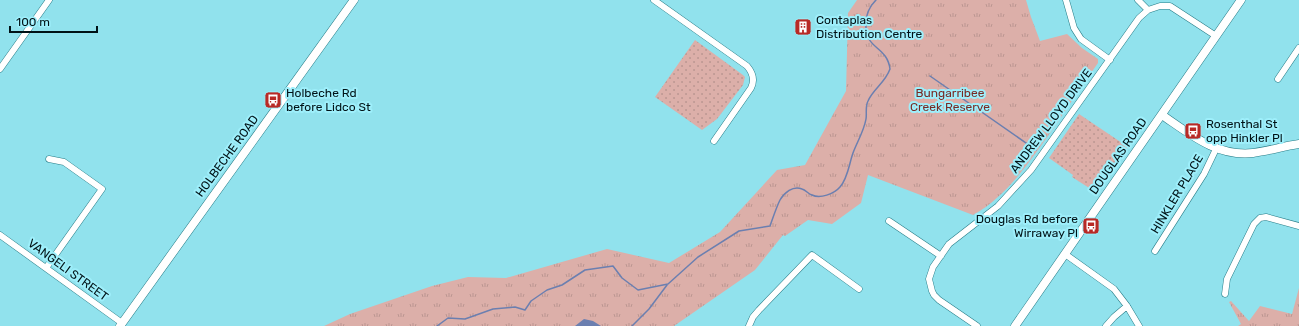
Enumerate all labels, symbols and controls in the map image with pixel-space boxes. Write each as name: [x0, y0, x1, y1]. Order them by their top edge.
scale bar: [10, 8, 97, 34]
place label: Contaplas Distribution Centre: [816, 13, 923, 41]
text: 100 m: [16, 15, 50, 29]
building icon: Contaplas Distribution Centre: [793, 17, 813, 37]
street label: ANDREW LLOYD DRIVE: [1007, 66, 1095, 176]
place label: Holbeche Rd before Lidco St: [286, 86, 371, 114]
park label: Bungarribee Creek Reserve: [910, 86, 990, 114]
bus stop icon: Holbeche Rd before Lidco St: [263, 90, 283, 110]
street label: HOLBECHE ROAD: [193, 112, 261, 200]
street label: DOUGLAS ROAD: [1086, 115, 1150, 197]
place label: Rosenthal St opp Hinkler Pl: [1206, 117, 1283, 145]
bus stop icon: Rosenthal St opp Hinkler Pl: [1183, 121, 1203, 141]
street label: HINKLER PLACE: [1148, 152, 1206, 236]
place label: Douglas Rd before Wirraway Pl: [976, 212, 1078, 240]
bus stop icon: Douglas Rd before Wirraway Pl: [1081, 216, 1101, 236]
street label: VANGELI STREET: [25, 236, 111, 304]

